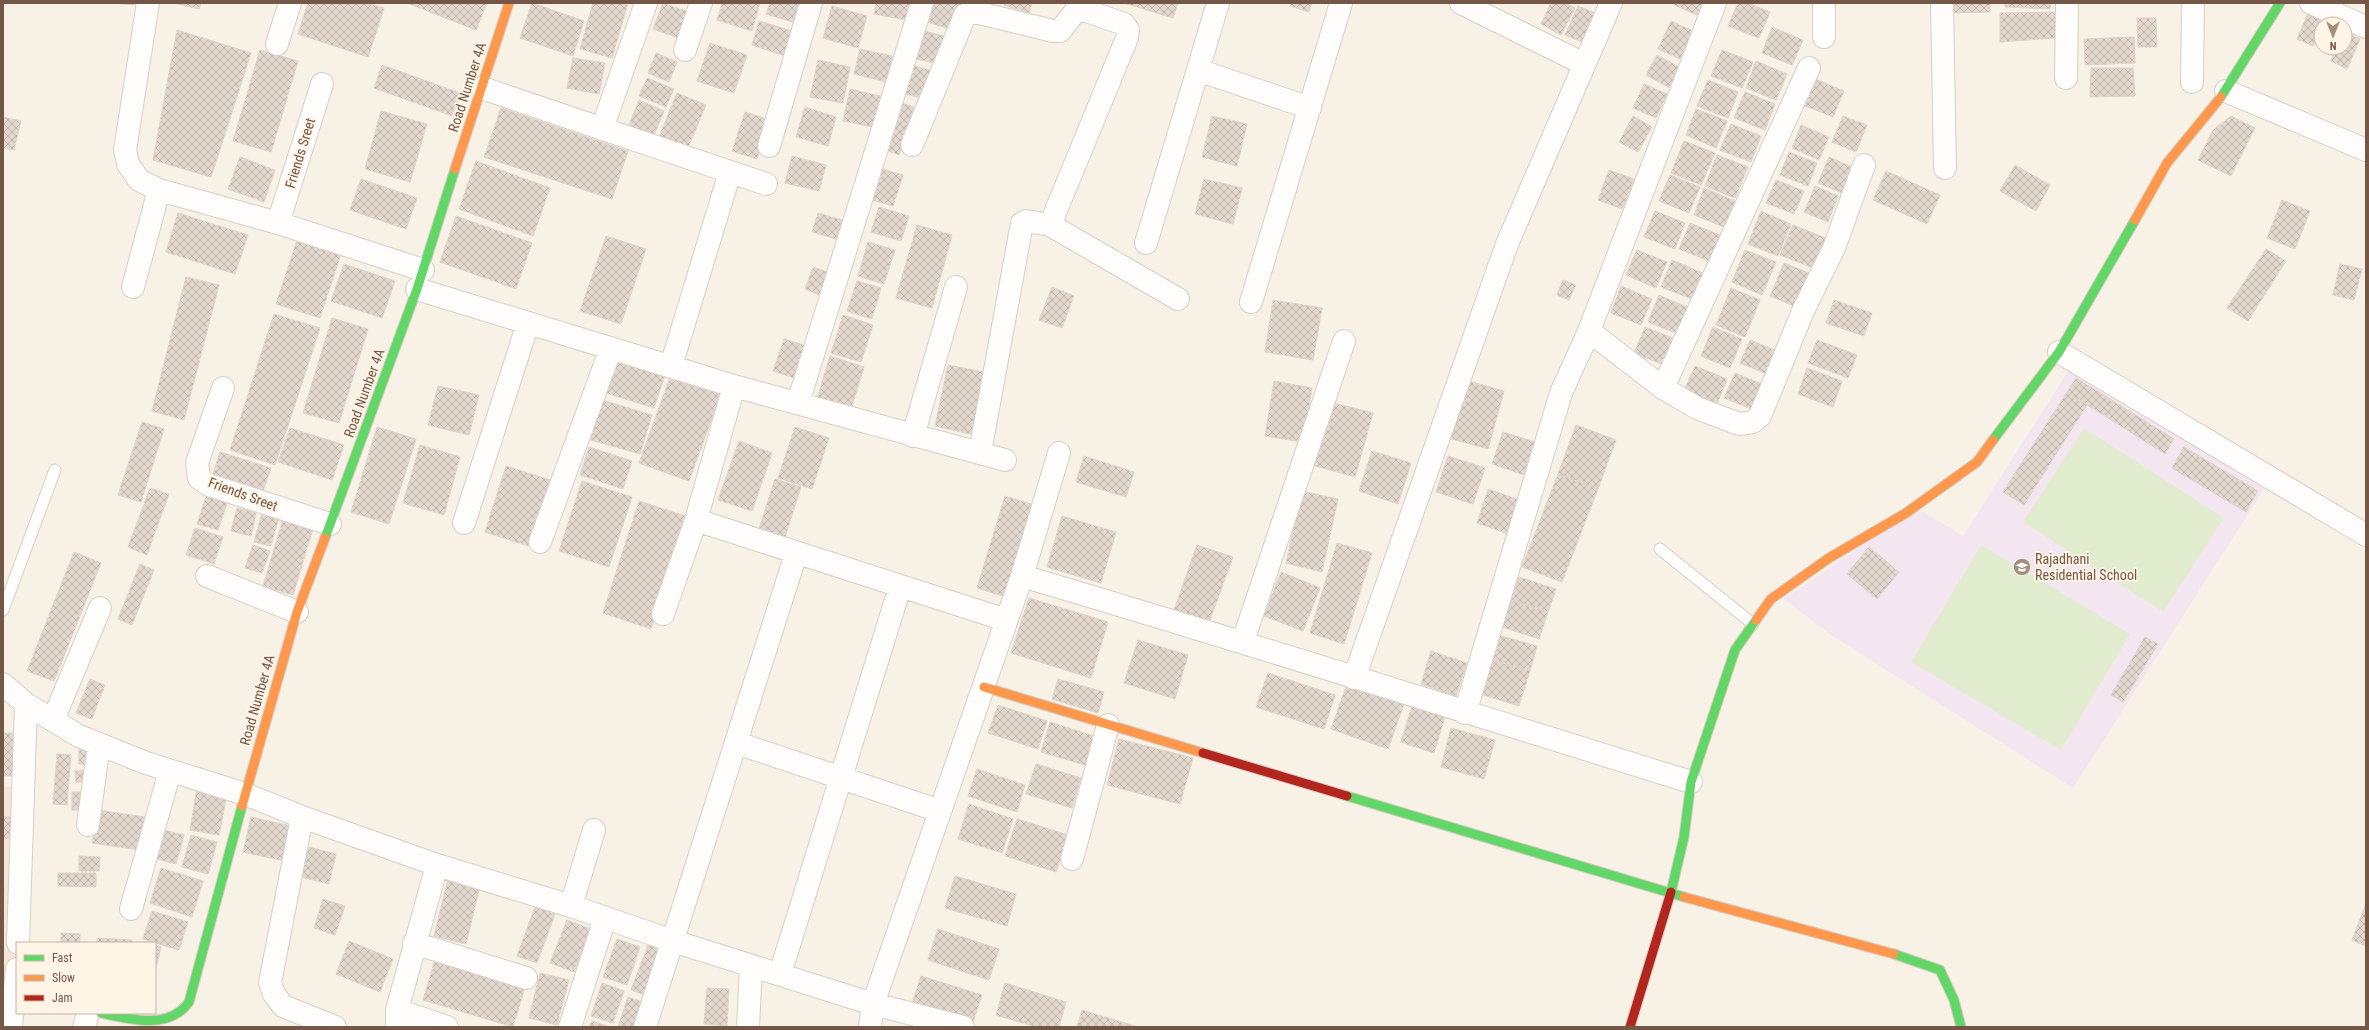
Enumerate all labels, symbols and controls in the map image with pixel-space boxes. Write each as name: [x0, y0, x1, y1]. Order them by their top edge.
north arrow: [2313, 16, 2353, 56]
text: N: [2329, 39, 2336, 52]
street label: Road Number 4A: [445, 40, 489, 134]
street label: Friends Sreet: [282, 116, 318, 190]
street label: Road Number 4A: [341, 346, 387, 440]
street label: Friends Sreet: [206, 474, 280, 514]
place label: Rajadhani Residential School: [2035, 551, 2137, 583]
school or university icon: Rajadhani Residential School: [2012, 557, 2032, 577]
street label: Road Number 4A: [236, 653, 278, 747]
legend: [16, 942, 156, 1014]
text: Fast: [52, 951, 73, 965]
text: Slow: [52, 971, 75, 985]
text: Jam: [52, 991, 73, 1005]

